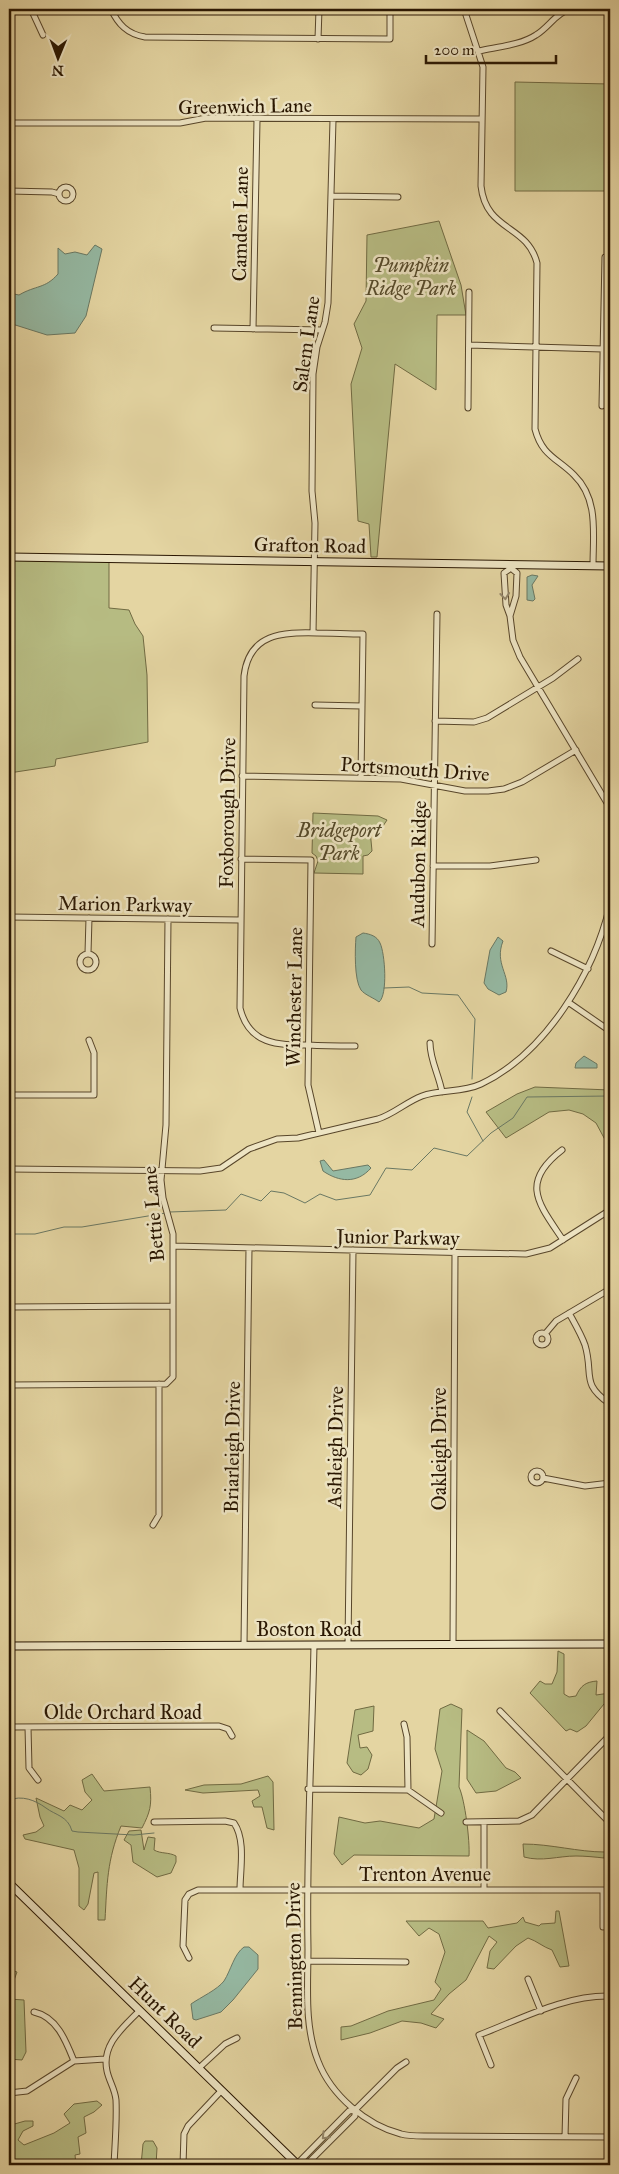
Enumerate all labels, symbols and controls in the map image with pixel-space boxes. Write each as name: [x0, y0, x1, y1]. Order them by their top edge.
north arrow: [32, 32, 82, 82]
scale bar: [426, 32, 556, 64]
text: 200 m: [434, 41, 475, 59]
text: N: [52, 62, 64, 79]
street label: Greenwich Lane: [178, 93, 312, 119]
street label: Camden Lane: [227, 166, 253, 282]
park label: Pumpkin Ridge Park: [365, 253, 456, 300]
street label: Salem Lane: [287, 294, 325, 394]
street label: Grafton Road: [254, 532, 366, 558]
one-way arrow: [499, 593, 510, 601]
street label: Foxborough Drive: [214, 737, 241, 889]
street label: Portsmouth Drive: [340, 752, 490, 786]
street label: Audubon Ridge: [405, 800, 432, 929]
park label: Bridgeport Park: [296, 818, 383, 865]
street label: Marion Parkway: [58, 891, 193, 917]
street label: Winchester Lane: [281, 927, 307, 1067]
street label: Bettie Lane: [137, 1165, 169, 1263]
street label: Junior Parkway: [334, 1224, 460, 1251]
street label: Briarleigh Drive: [219, 1381, 246, 1513]
street label: Ashleigh Drive: [322, 1386, 349, 1509]
street label: Oakleigh Drive: [427, 1387, 452, 1511]
street label: Boston Road: [256, 1617, 362, 1641]
street label: Olde Orchard Road: [44, 1700, 202, 1724]
street label: Trenton Avenue: [359, 1862, 491, 1886]
street label: Bennington Drive: [281, 1882, 308, 2030]
street label: Hunt Road: [123, 1971, 207, 2053]
one-way arrow: [322, 2130, 331, 2139]

